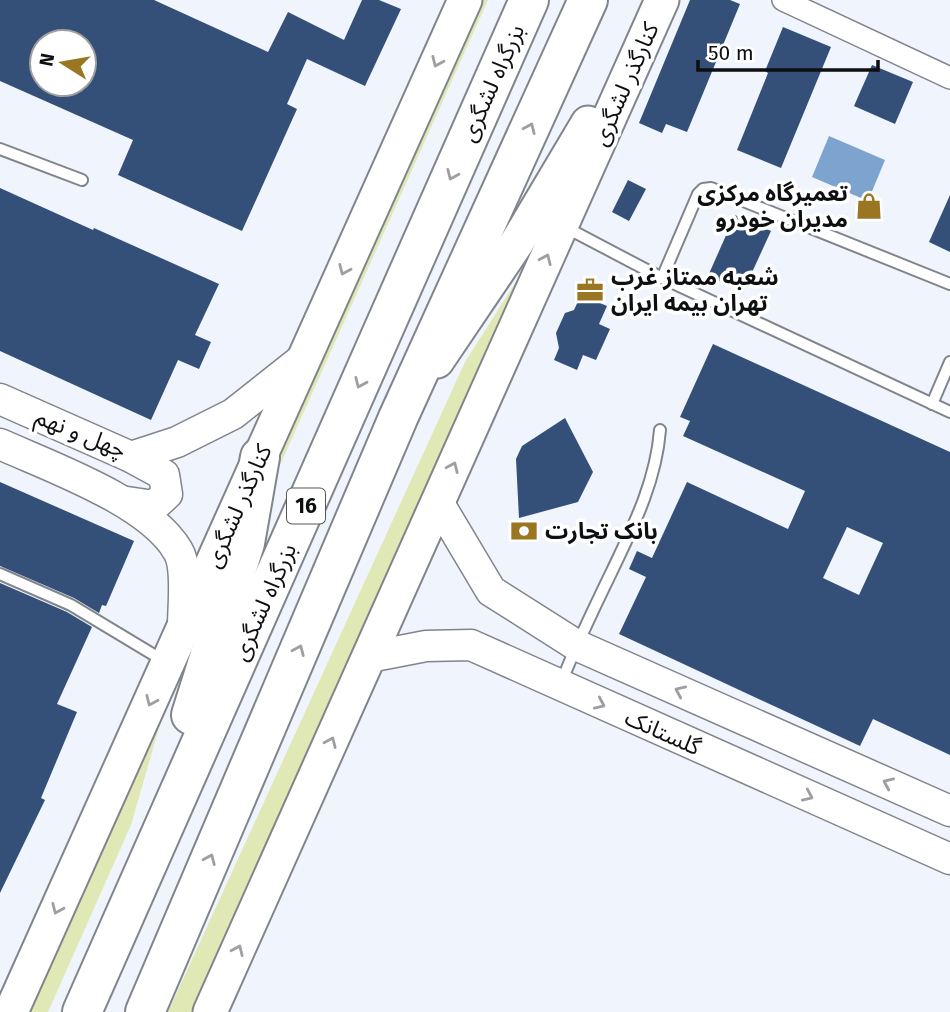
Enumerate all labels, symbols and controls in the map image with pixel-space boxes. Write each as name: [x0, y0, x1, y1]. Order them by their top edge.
street label: کنارگذر لشگری: [585, 18, 665, 150]
street label: بزرگراه لشگری: [454, 20, 530, 146]
north arrow: [28, 28, 98, 98]
scale bar: [698, 28, 878, 72]
text: 50 m: [708, 40, 754, 66]
text: N: [34, 51, 59, 68]
one-way arrow: [431, 55, 445, 67]
one-way arrow: [522, 123, 536, 135]
one-way arrow: [446, 167, 460, 180]
place label: تعمیرگاه مرکزی مدیران خودرو: [697, 179, 848, 233]
shop icon: تعمیرگاه مرکزی مدیران خودرو: [854, 191, 884, 221]
one-way arrow: [538, 254, 552, 267]
one-way arrow: [338, 263, 352, 275]
place label: شعبه ممتاز غرب تهران بیمه ایران: [611, 263, 779, 317]
office icon: شعبه ممتاز غرب تهران بیمه ایران: [575, 275, 605, 305]
one-way arrow: [354, 376, 368, 388]
street label: چهل و نهم: [30, 402, 130, 467]
street label: کنارگذر لشگری: [198, 440, 278, 572]
one-way arrow: [445, 462, 459, 474]
road number: 16: [287, 489, 325, 524]
bank icon: بانک تجارت: [509, 516, 539, 546]
place label: بانک تجارت: [545, 517, 658, 545]
street label: بزرگراه لشگری: [226, 539, 302, 665]
one-way arrow: [291, 645, 305, 657]
one-way arrow: [675, 685, 687, 699]
one-way arrow: [145, 694, 159, 706]
one-way arrow: [593, 696, 605, 710]
street label: گلستانک: [621, 703, 706, 761]
one-way arrow: [323, 737, 337, 749]
one-way arrow: [882, 777, 895, 791]
one-way arrow: [801, 788, 813, 802]
one-way arrow: [202, 854, 216, 866]
one-way arrow: [51, 901, 65, 914]
one-way arrow: [230, 944, 244, 957]

